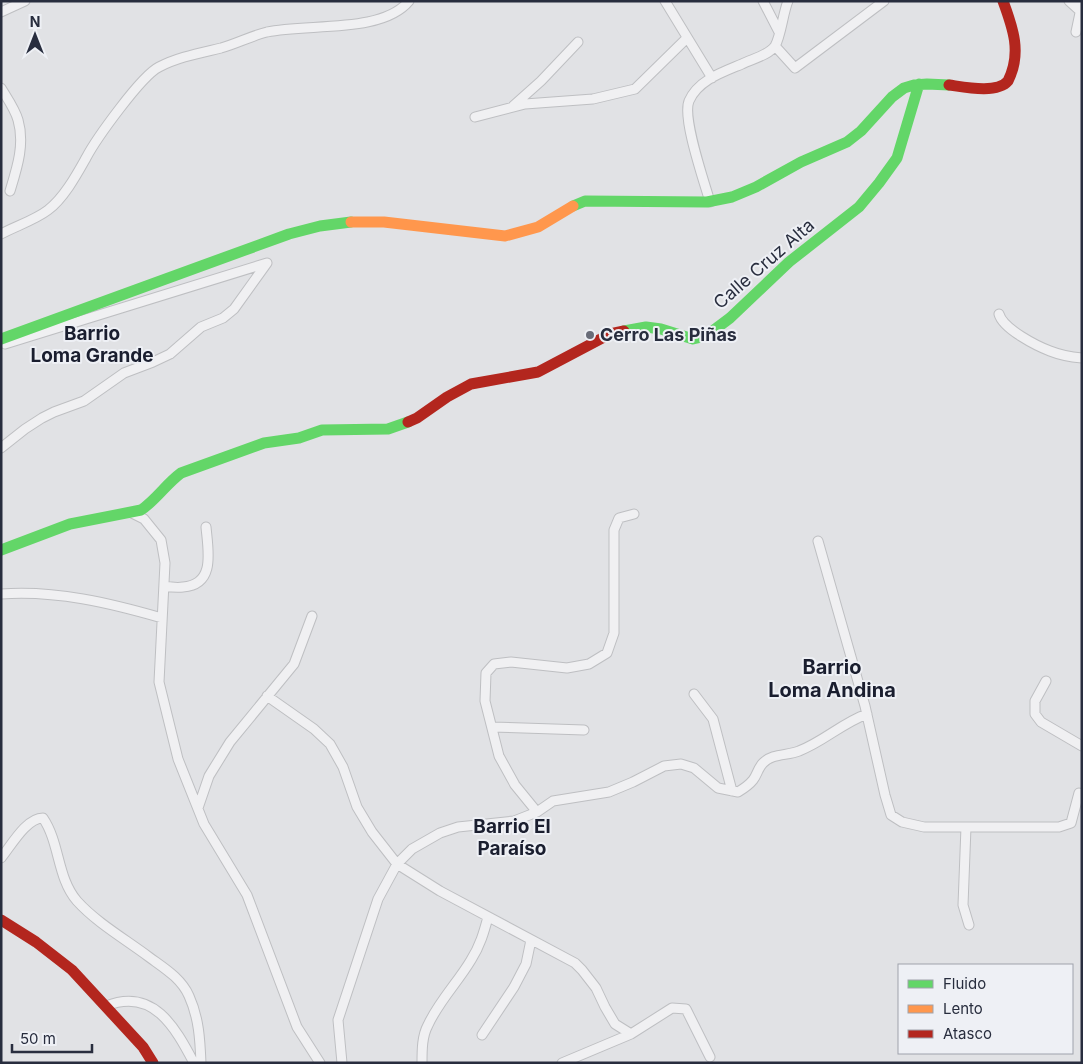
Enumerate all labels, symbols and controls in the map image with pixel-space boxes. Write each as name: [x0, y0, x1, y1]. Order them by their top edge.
north arrow: [10, 10, 60, 60]
text: N: [30, 13, 40, 30]
street label: Calle Cruz Alta: [709, 214, 818, 313]
district label: Barrio Loma Grande: [30, 322, 154, 367]
place label: Cerro Las Piñas: [600, 324, 737, 345]
marker: Cerro Las Piñas: [584, 329, 596, 341]
district label: Barrio Loma Andina: [768, 655, 896, 702]
district label: Barrio El Paraíso: [473, 815, 551, 860]
legend: [898, 964, 1073, 1054]
text: Fluido: [943, 974, 986, 993]
text: Lento: [943, 999, 983, 1018]
scale bar: [12, 1022, 92, 1054]
text: Atasco: [943, 1024, 992, 1043]
text: 50 m: [20, 1029, 56, 1048]

